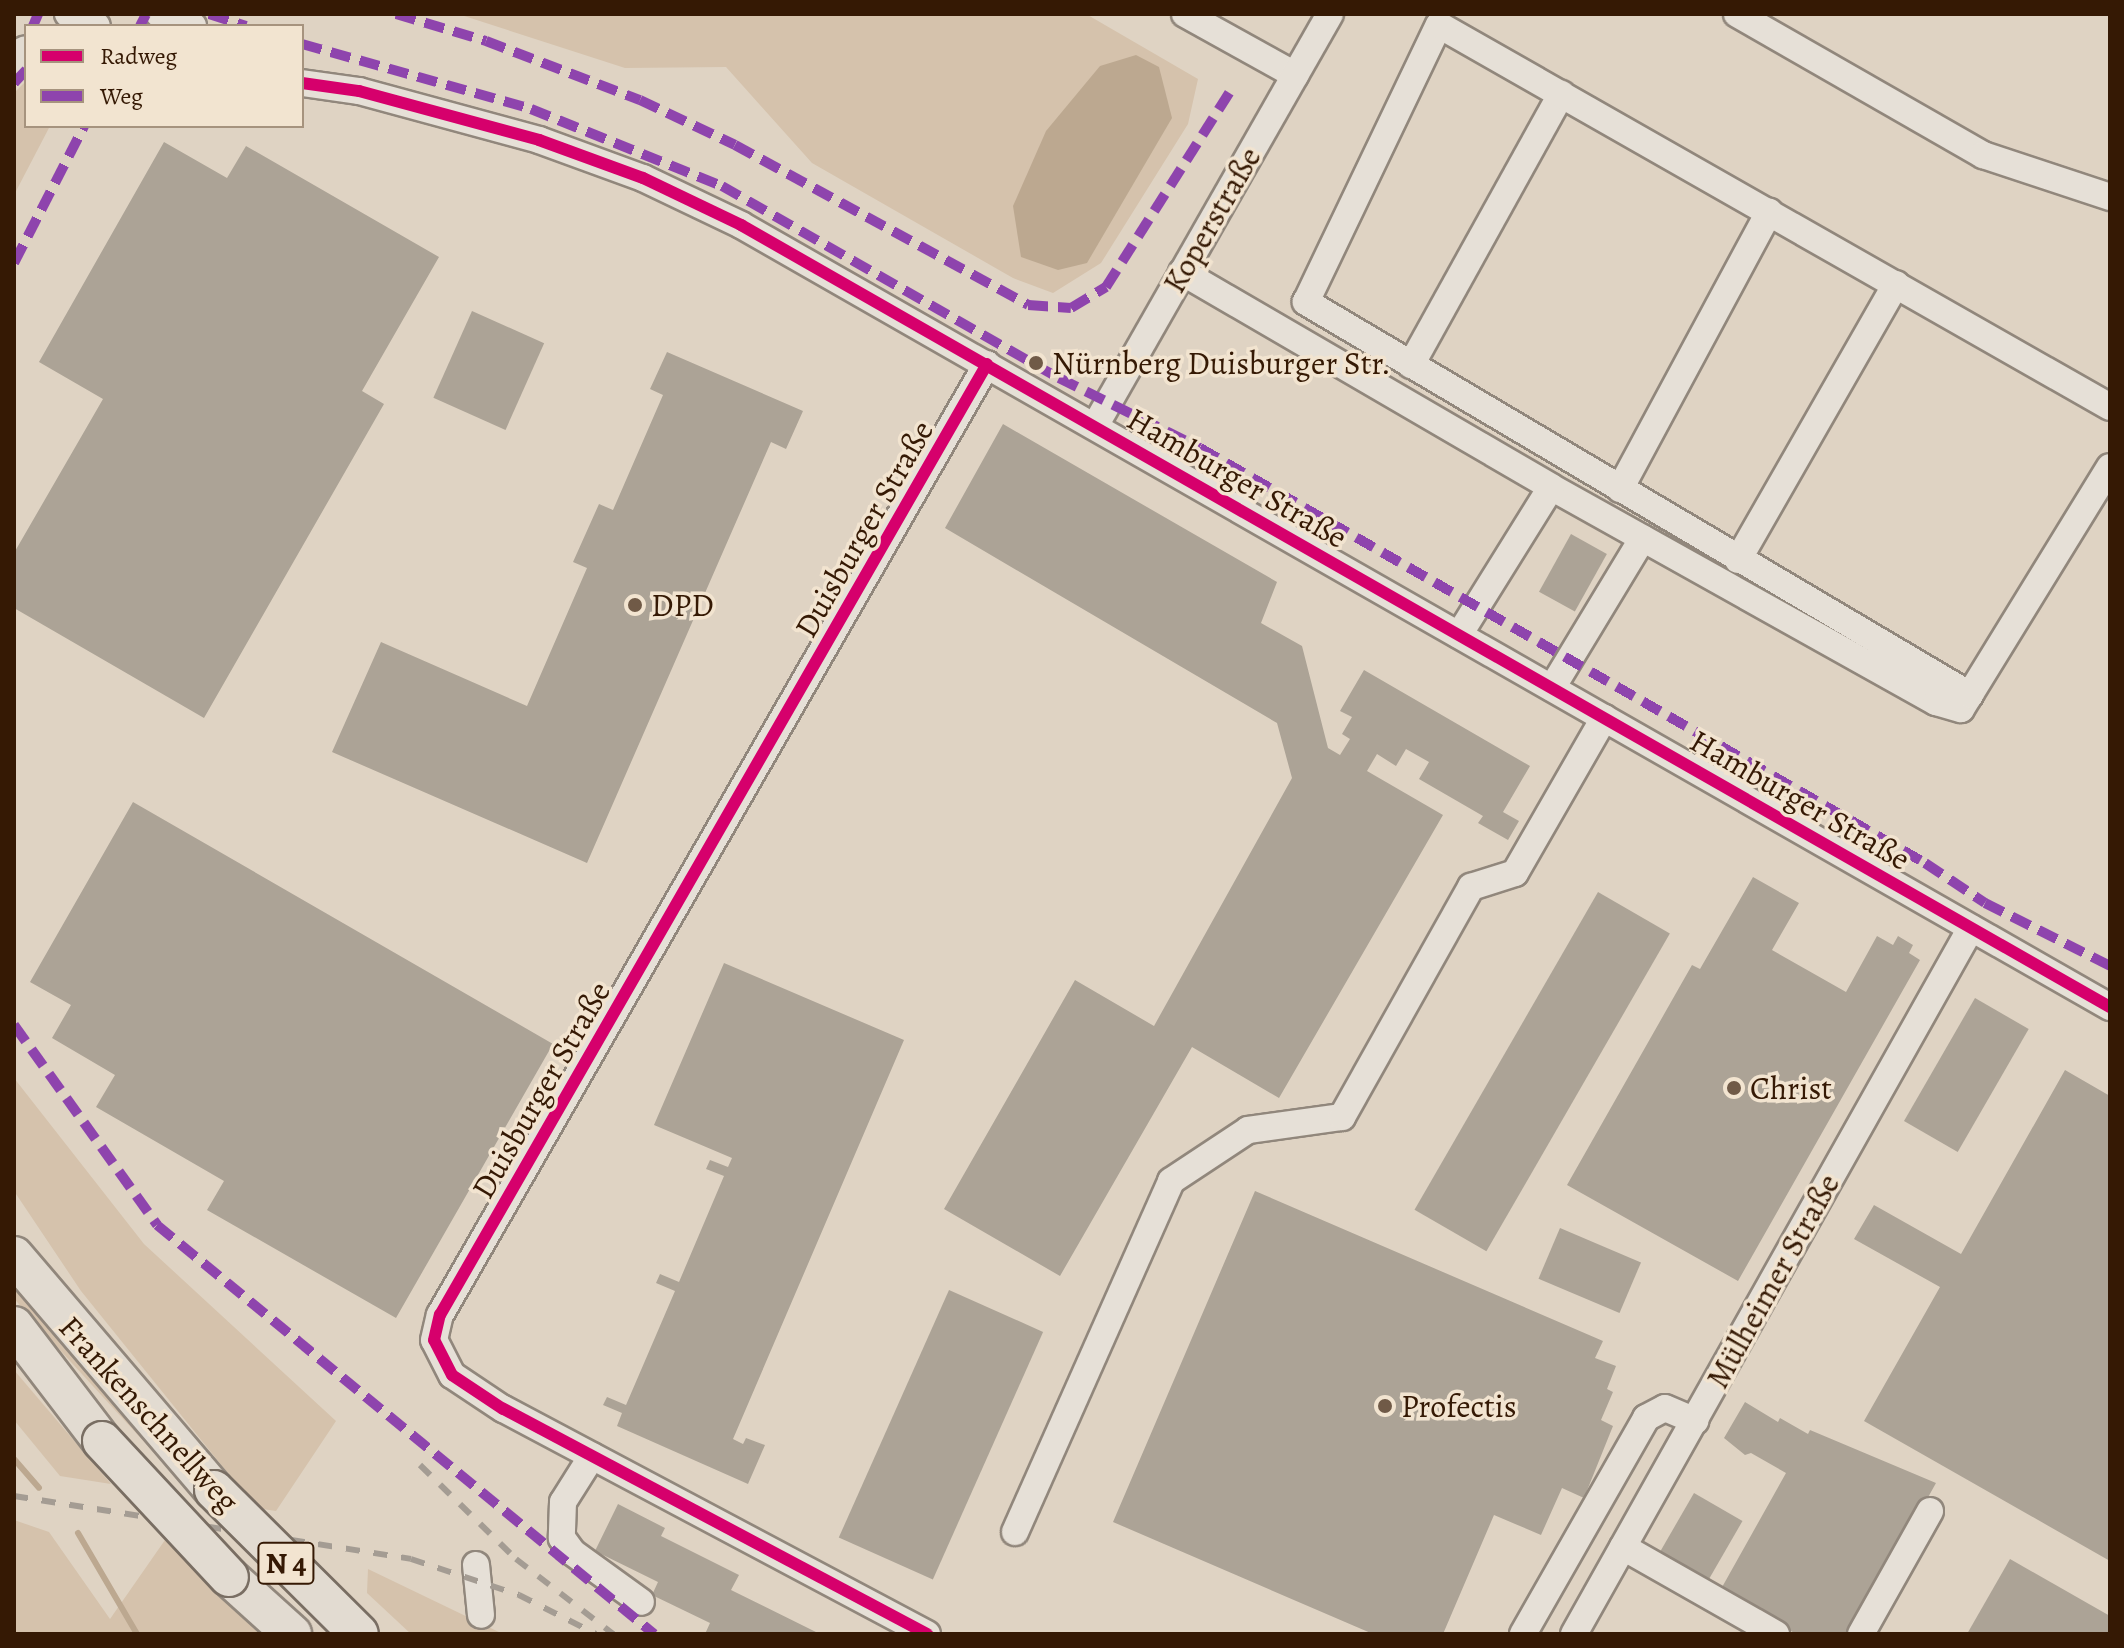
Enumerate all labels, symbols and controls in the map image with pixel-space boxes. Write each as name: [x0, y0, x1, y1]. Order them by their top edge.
legend: [24, 24, 304, 128]
text: Radweg: [100, 40, 177, 72]
text: Weg: [100, 80, 143, 112]
street label: Koperstraße: [1155, 140, 1269, 300]
place label: Nürnberg Duisburger Str.: [1052, 344, 1391, 382]
marker: Nürnberg Duisburger Str.: [1027, 354, 1045, 372]
street label: Hamburger Straße: [1120, 400, 1354, 556]
street label: Duisburger Straße: [786, 414, 942, 644]
place label: DPD: [651, 586, 714, 624]
marker: DPD: [626, 596, 644, 614]
street label: Hamburger Straße: [1683, 722, 1917, 878]
street label: Duisburger Straße: [463, 975, 619, 1205]
place label: Christ: [1750, 1069, 1832, 1107]
marker: Christ: [1725, 1079, 1743, 1097]
street label: Mülheimer Straße: [1698, 1167, 1848, 1395]
street label: Frankenschnellweg: [51, 1308, 247, 1520]
place label: Profectis: [1401, 1387, 1517, 1425]
marker: Profectis: [1376, 1397, 1394, 1415]
road number: N 4: [256, 1537, 316, 1589]

